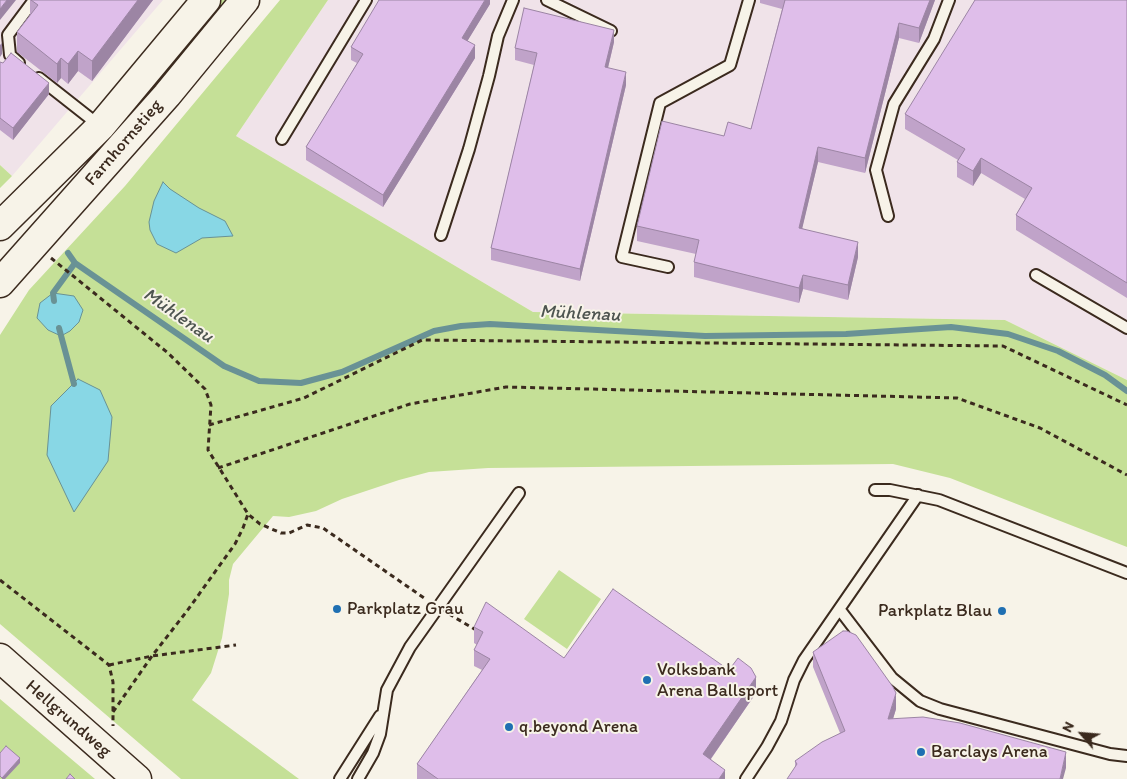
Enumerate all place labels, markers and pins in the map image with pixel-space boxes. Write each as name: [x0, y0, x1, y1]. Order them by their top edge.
place label: Parkplatz Grau: [347, 598, 464, 620]
place label: Parkplatz Blau: [878, 600, 992, 622]
marker: Parkplatz Grau: [331, 603, 343, 615]
marker: Parkplatz Blau: [996, 605, 1008, 617]
place label: Volksbank Arena Ballsport: [657, 659, 778, 702]
marker: Volksbank Arena Ballsport: [641, 674, 653, 686]
place label: q.beyond Arena: [519, 716, 638, 738]
marker: q.beyond Arena: [503, 721, 515, 733]
place label: Barclays Arena: [931, 741, 1047, 763]
marker: Barclays Arena: [915, 746, 927, 758]

